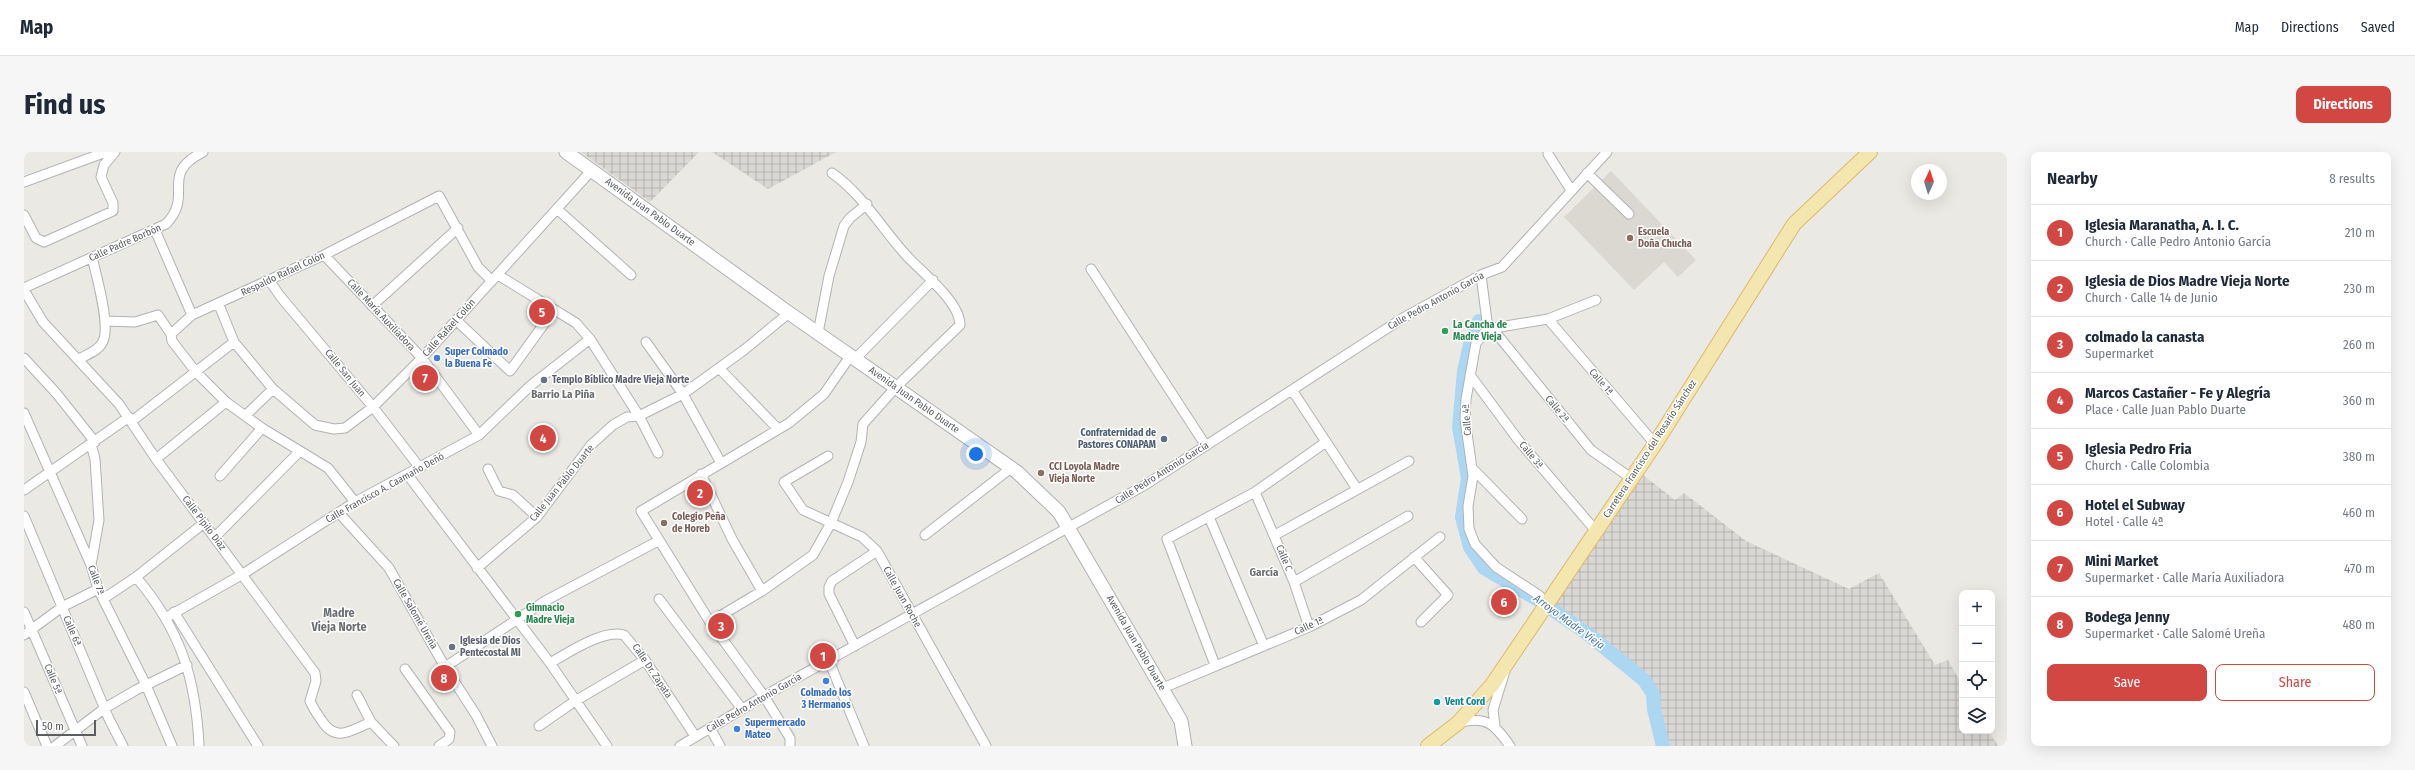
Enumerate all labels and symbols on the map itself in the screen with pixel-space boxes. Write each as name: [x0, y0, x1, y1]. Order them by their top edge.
north arrow: [1911, 164, 1947, 200]
street label: Avenida Juan Pablo Duarte: [603, 175, 697, 249]
street label: Calle Padre Borbón: [87, 222, 163, 264]
place label: Escuela Doña Chucha: [1638, 226, 1692, 250]
marker: Escuela Doña Chucha: [1625, 233, 1635, 243]
street label: Respaldo Rafael Colón: [239, 249, 327, 299]
street label: Calle Pedro Antonio García: [1385, 269, 1486, 332]
street label: Calle María Auxiliadora: [345, 276, 418, 353]
street label: Calle Rafael Colón: [420, 297, 478, 359]
pin: 5: [529, 297, 555, 327]
place label: La Cancha de Madre Vieja: [1453, 319, 1507, 343]
marker: La Cancha de Madre Vieja: [1440, 326, 1450, 336]
place label: Super Colmado la Buena Fe: [445, 346, 509, 370]
street label: Calle San Juan: [322, 347, 368, 399]
marker: Super Colmado la Buena Fe: [432, 353, 442, 363]
pin: 7: [412, 363, 438, 393]
street label: Avenida Juan Pablo Duarte: [866, 364, 962, 436]
street label: Calle 1ª: [1586, 366, 1616, 398]
place label: Templo Bíblico Madre Vieja Norte: [552, 373, 689, 386]
marker: Templo Bíblico Madre Vieja Norte: [539, 375, 549, 385]
street label: Carretera Francisco del Rosario Sánchez: [1601, 378, 1699, 520]
district label: Barrio La Piña: [531, 388, 595, 401]
street label: Calle 2ª: [1542, 393, 1572, 425]
street label: Calle 4ª: [1460, 403, 1474, 436]
pin: 4: [530, 423, 556, 453]
place label: Confraternidad de Pastores CONAPAM: [1078, 427, 1156, 451]
marker: Confraternidad de Pastores CONAPAM: [1159, 434, 1169, 444]
street label: Calle Pedro Antonio García: [1112, 438, 1211, 507]
street label: Calle 3ª: [1516, 439, 1546, 471]
street label: Calle Juan Pablo Duarte: [527, 442, 597, 524]
your location: [966, 444, 986, 464]
street label: Calle Francisco A. Caamaño Deñó: [324, 450, 446, 526]
place label: CCI Loyola Madre Vieja Norte: [1048, 461, 1120, 485]
marker: CCI Loyola Madre Vieja Norte: [1036, 468, 1046, 478]
pin: 2: [687, 478, 713, 508]
street label: Calle Pipilo Díaz: [180, 493, 229, 553]
place label: Colegio Peña de Horeb: [672, 511, 726, 535]
marker: Colegio Peña de Horeb: [659, 518, 669, 528]
street label: Calle C: [1273, 543, 1295, 573]
street label: Calle 7ª: [85, 563, 107, 597]
street label: Calle Juan Roche: [880, 564, 924, 630]
district label: García: [1250, 566, 1279, 579]
street label: Calle Salomé Ureña: [390, 577, 440, 651]
pin: 6: [1491, 587, 1517, 617]
water label: Arroyo Madre Vieja: [1530, 591, 1607, 652]
street label: Avenida Juan Pablo Duarte: [1104, 593, 1168, 693]
place label: Gimnacio Madre Vieja: [526, 602, 575, 626]
district label: Madre Vieja Norte: [310, 606, 367, 634]
marker: Gimnacio Madre Vieja: [513, 609, 523, 619]
pin: 3: [708, 611, 734, 641]
street label: Calle 6ª: [60, 614, 84, 648]
street label: Calle 1ª: [1293, 614, 1326, 638]
place label: Iglesia de Dios Pentecostal MI: [460, 635, 521, 659]
pin: 1: [810, 641, 836, 671]
marker: Iglesia de Dios Pentecostal MI: [447, 642, 457, 652]
street label: Calle Dr. Zapata: [629, 642, 675, 701]
street label: Calle 5ª: [42, 662, 65, 696]
pin: 8: [431, 663, 457, 693]
street label: Calle Pedro Antonio García: [704, 670, 804, 735]
marker: Colmado los 3 Hermanos: [821, 676, 831, 686]
place label: Colmado los 3 Hermanos: [800, 687, 852, 711]
place label: Vent Cord: [1444, 696, 1485, 708]
marker: Vent Cord: [1432, 697, 1442, 707]
place label: Supermercado Mateo: [745, 717, 806, 741]
scale bar: [36, 718, 96, 737]
marker: Supermercado Mateo: [732, 724, 742, 734]

